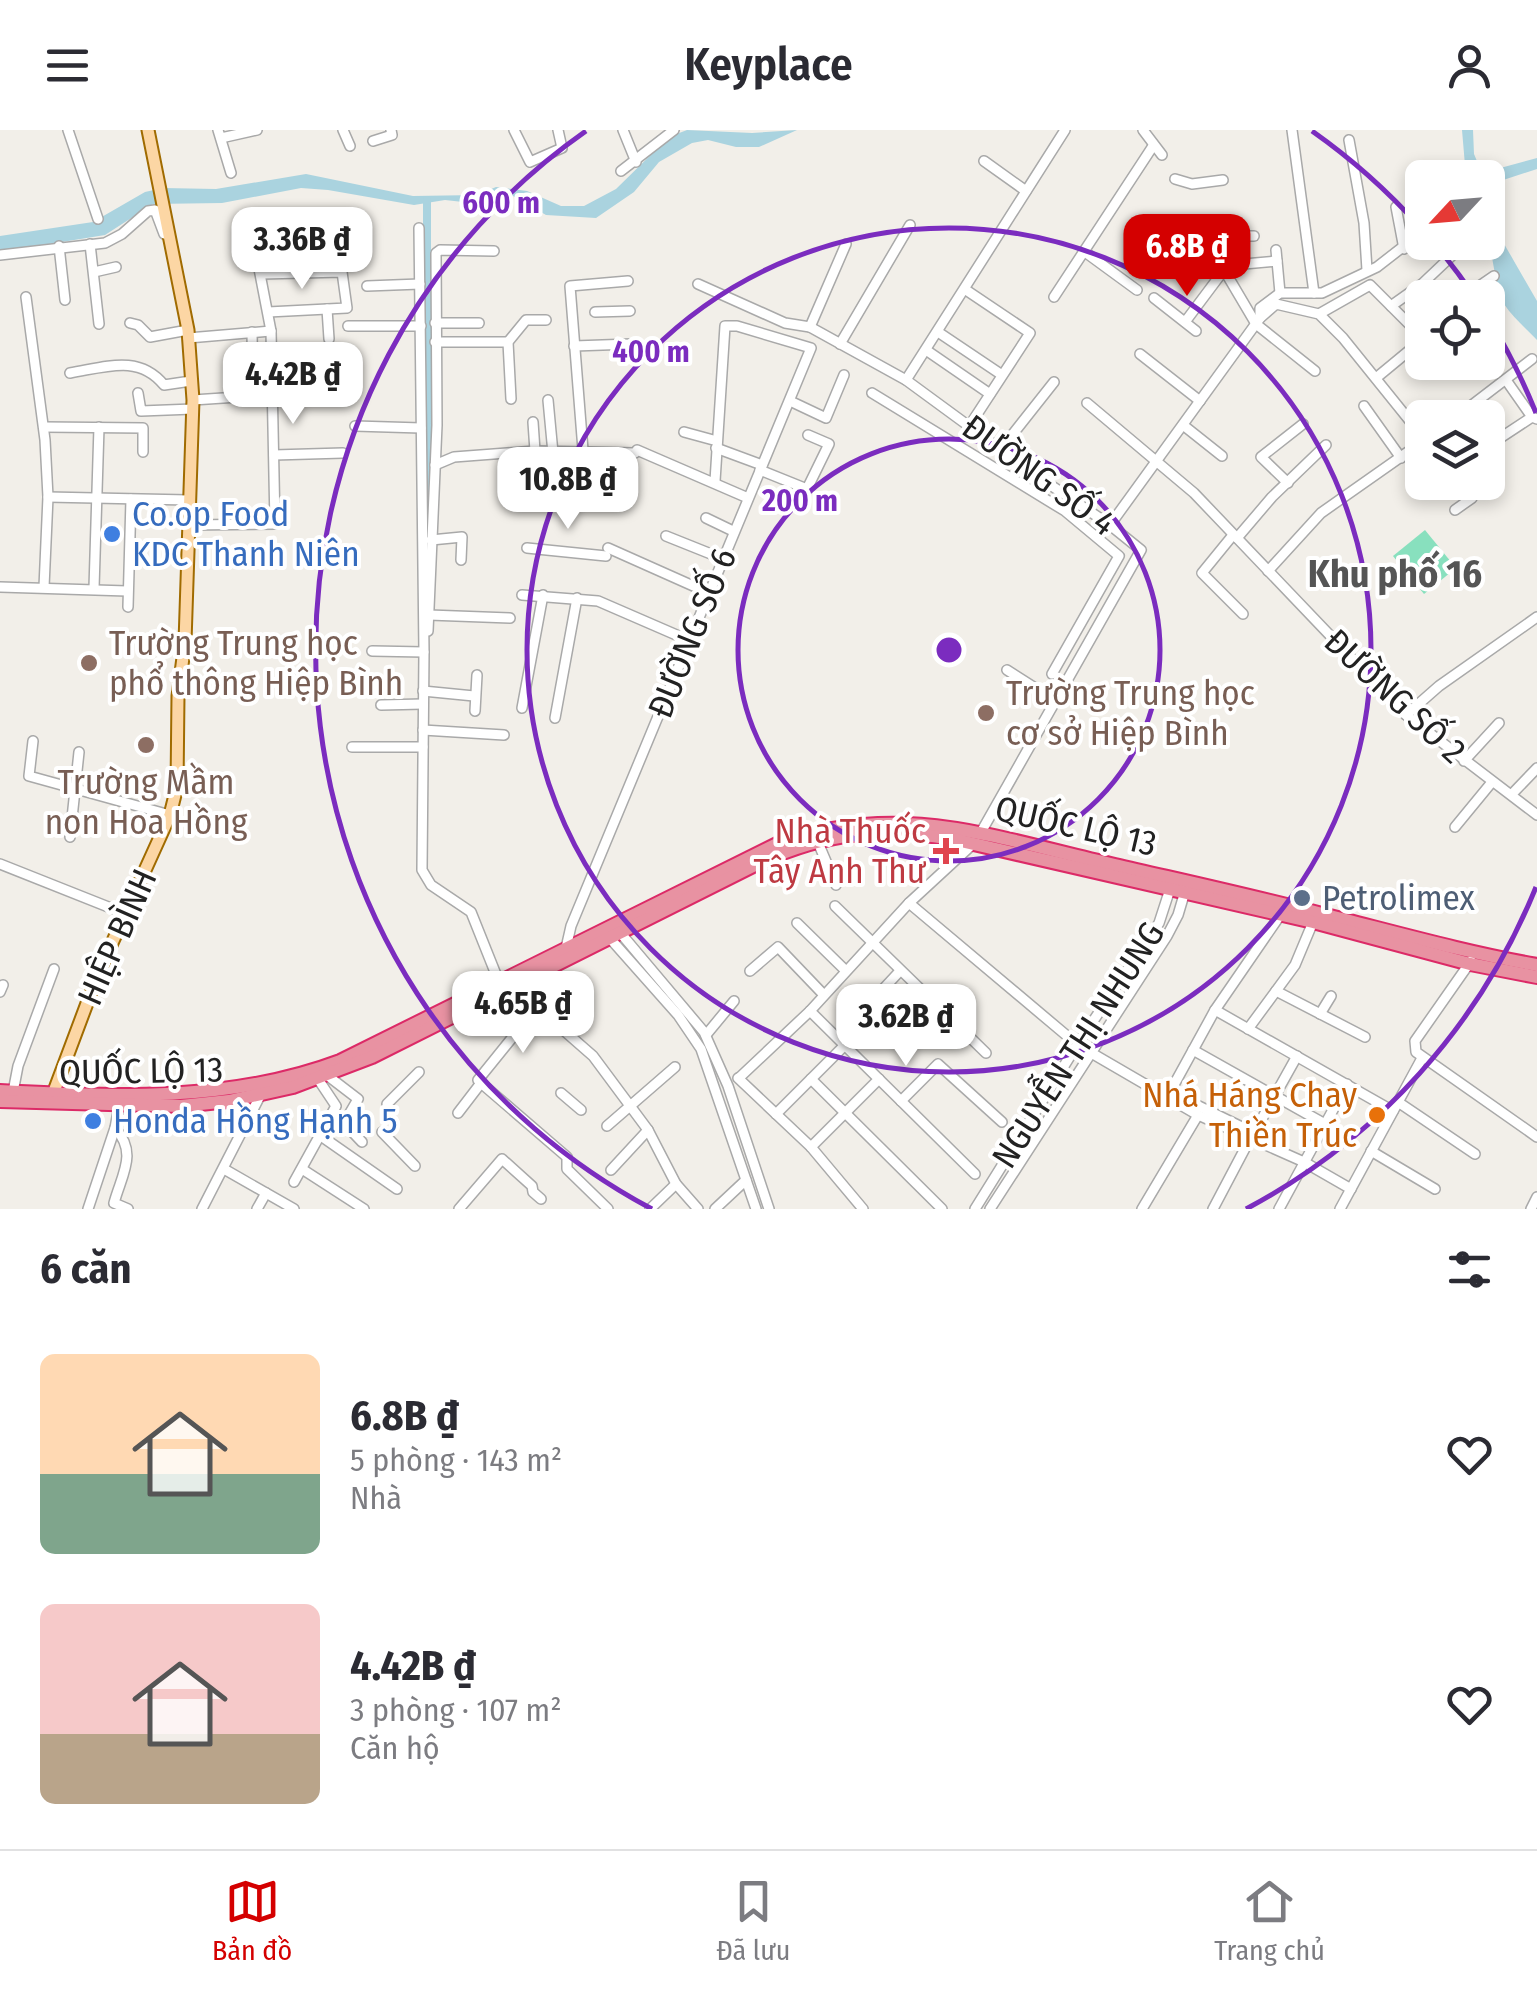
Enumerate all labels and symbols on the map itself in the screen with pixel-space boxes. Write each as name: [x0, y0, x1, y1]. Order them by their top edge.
north arrow: [1405, 160, 1505, 260]
text: 600 m: [462, 185, 540, 221]
pin: 3.36B ₫: [210, 207, 394, 292]
pin: 6.8B ₫: [1106, 214, 1268, 299]
text: 400 m: [612, 334, 690, 370]
pin: 4.42B ₫: [201, 342, 385, 427]
street label: ĐƯỜNG SỐ 4: [954, 402, 1126, 545]
pin: 10.8B ₫: [476, 447, 660, 532]
text: 200 m: [761, 483, 838, 519]
place label: Co.op Food KDC Thanh Niên: [132, 493, 360, 575]
marker: Co.op Food KDC Thanh Niên: [101, 523, 123, 545]
street label: ĐƯỜNG SỐ 6: [635, 541, 745, 724]
district label: Khu phố 16: [1308, 550, 1482, 597]
street label: ĐƯỜNG SỐ 2: [1316, 617, 1477, 772]
place label: Trường Trung học phổ thông Hiệp Bình: [109, 622, 403, 704]
centre of rings: [931, 632, 967, 668]
marker: Trường Trung học phổ thông Hiệp Bình: [78, 652, 100, 674]
place label: Trường Trung học cơ sở Hiệp Bình: [1006, 672, 1255, 754]
marker: Trường Trung học cơ sở Hiệp Bình: [975, 702, 997, 724]
marker: Trường Mầm non Hoa Hồng: [135, 734, 157, 756]
place label: Trường Mầm non Hoa Hồng: [45, 761, 248, 843]
street label: QUỐC LỘ 13: [991, 783, 1162, 865]
place label: Nhà Thuốc Tây Anh Thư: [754, 810, 927, 892]
marker: Nhà Thuốc Tây Anh Thư: [935, 840, 957, 862]
street label: HIỆP BÌNH: [69, 863, 165, 1011]
place label: Petrolimex: [1322, 877, 1476, 919]
marker: Petrolimex: [1291, 887, 1313, 909]
street label: NGUYỄN THỊ NHUNG: [980, 913, 1173, 1176]
pin: 4.65B ₫: [431, 971, 615, 1056]
pin: 3.62B ₫: [814, 984, 998, 1069]
street label: QUỐC LỘ 13: [59, 1045, 223, 1093]
place label: Nhá Háng Chay Thiền Trúc: [1142, 1074, 1357, 1156]
place label: Honda Hồng Hạnh 5: [113, 1100, 397, 1142]
marker: Nhá Háng Chay Thiền Trúc: [1366, 1104, 1388, 1126]
marker: Honda Hồng Hạnh 5: [82, 1110, 104, 1132]

